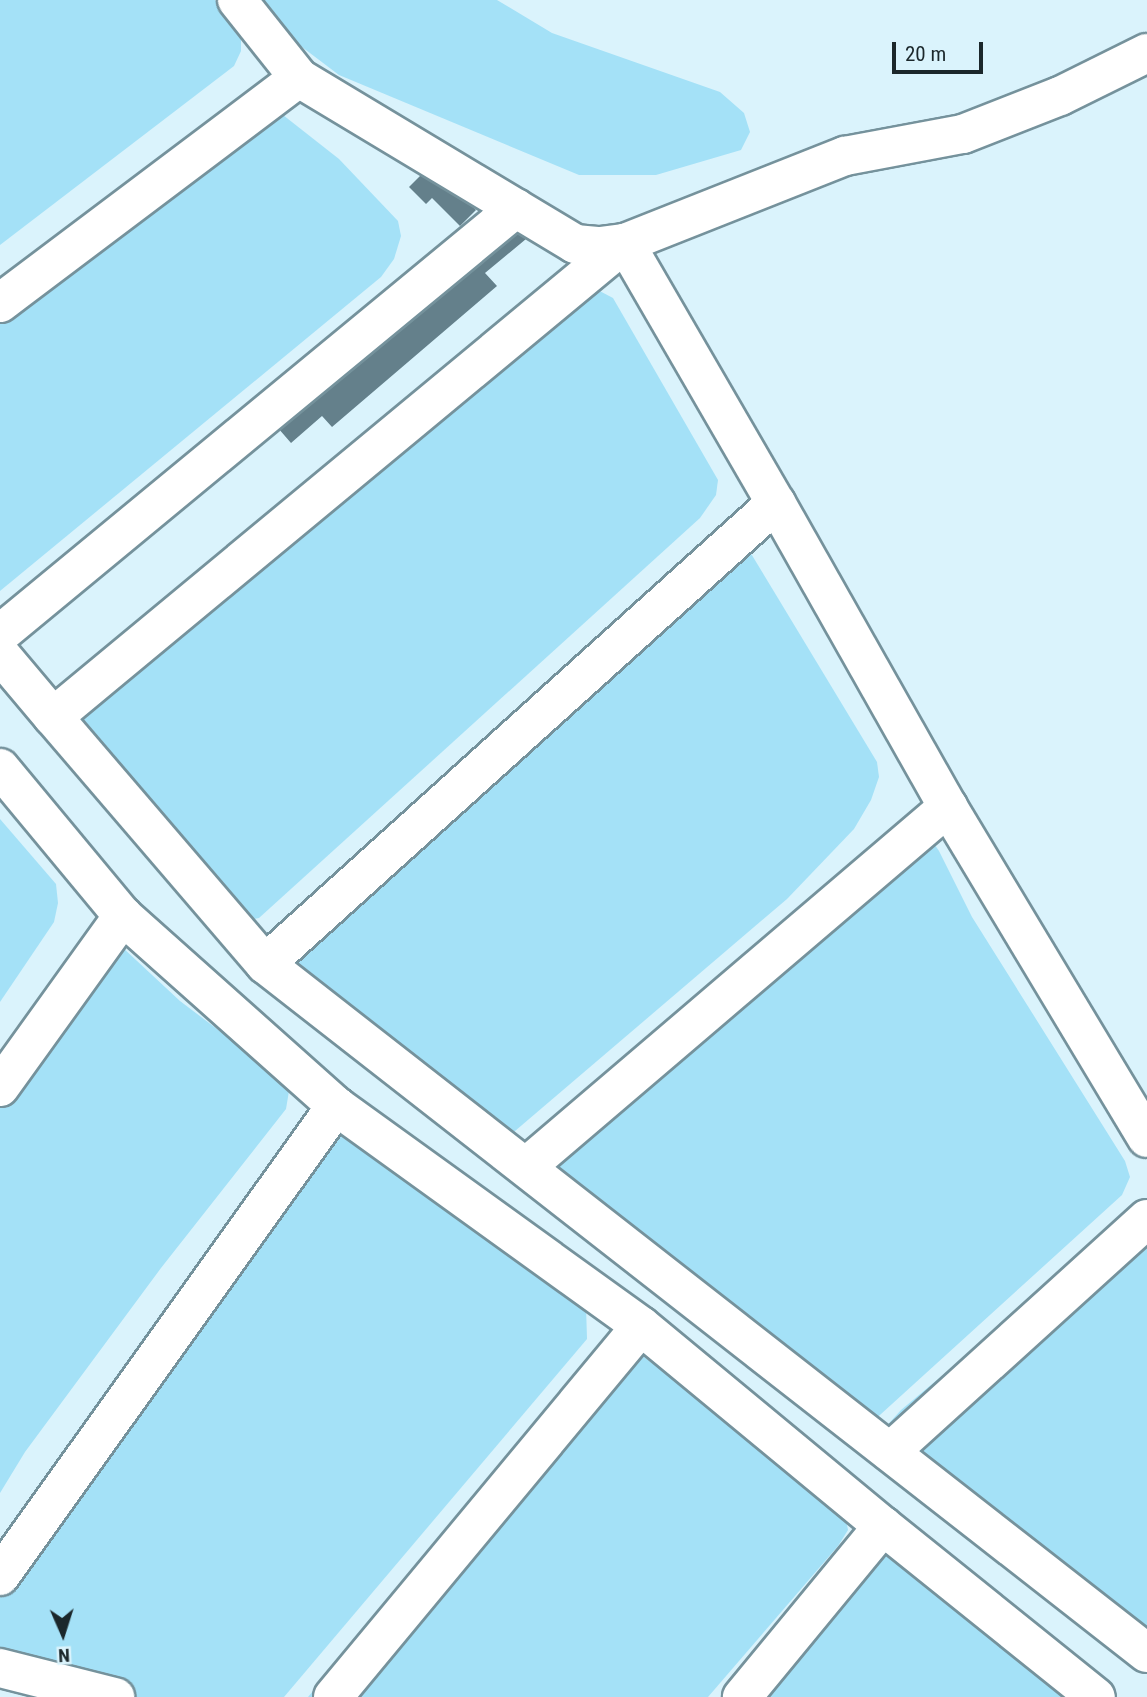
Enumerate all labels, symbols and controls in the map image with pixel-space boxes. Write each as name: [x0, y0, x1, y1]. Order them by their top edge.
scale bar: [895, 28, 986, 72]
text: 20 m: [905, 42, 946, 66]
north arrow: [28, 1599, 98, 1669]
text: N: [58, 1644, 71, 1667]

